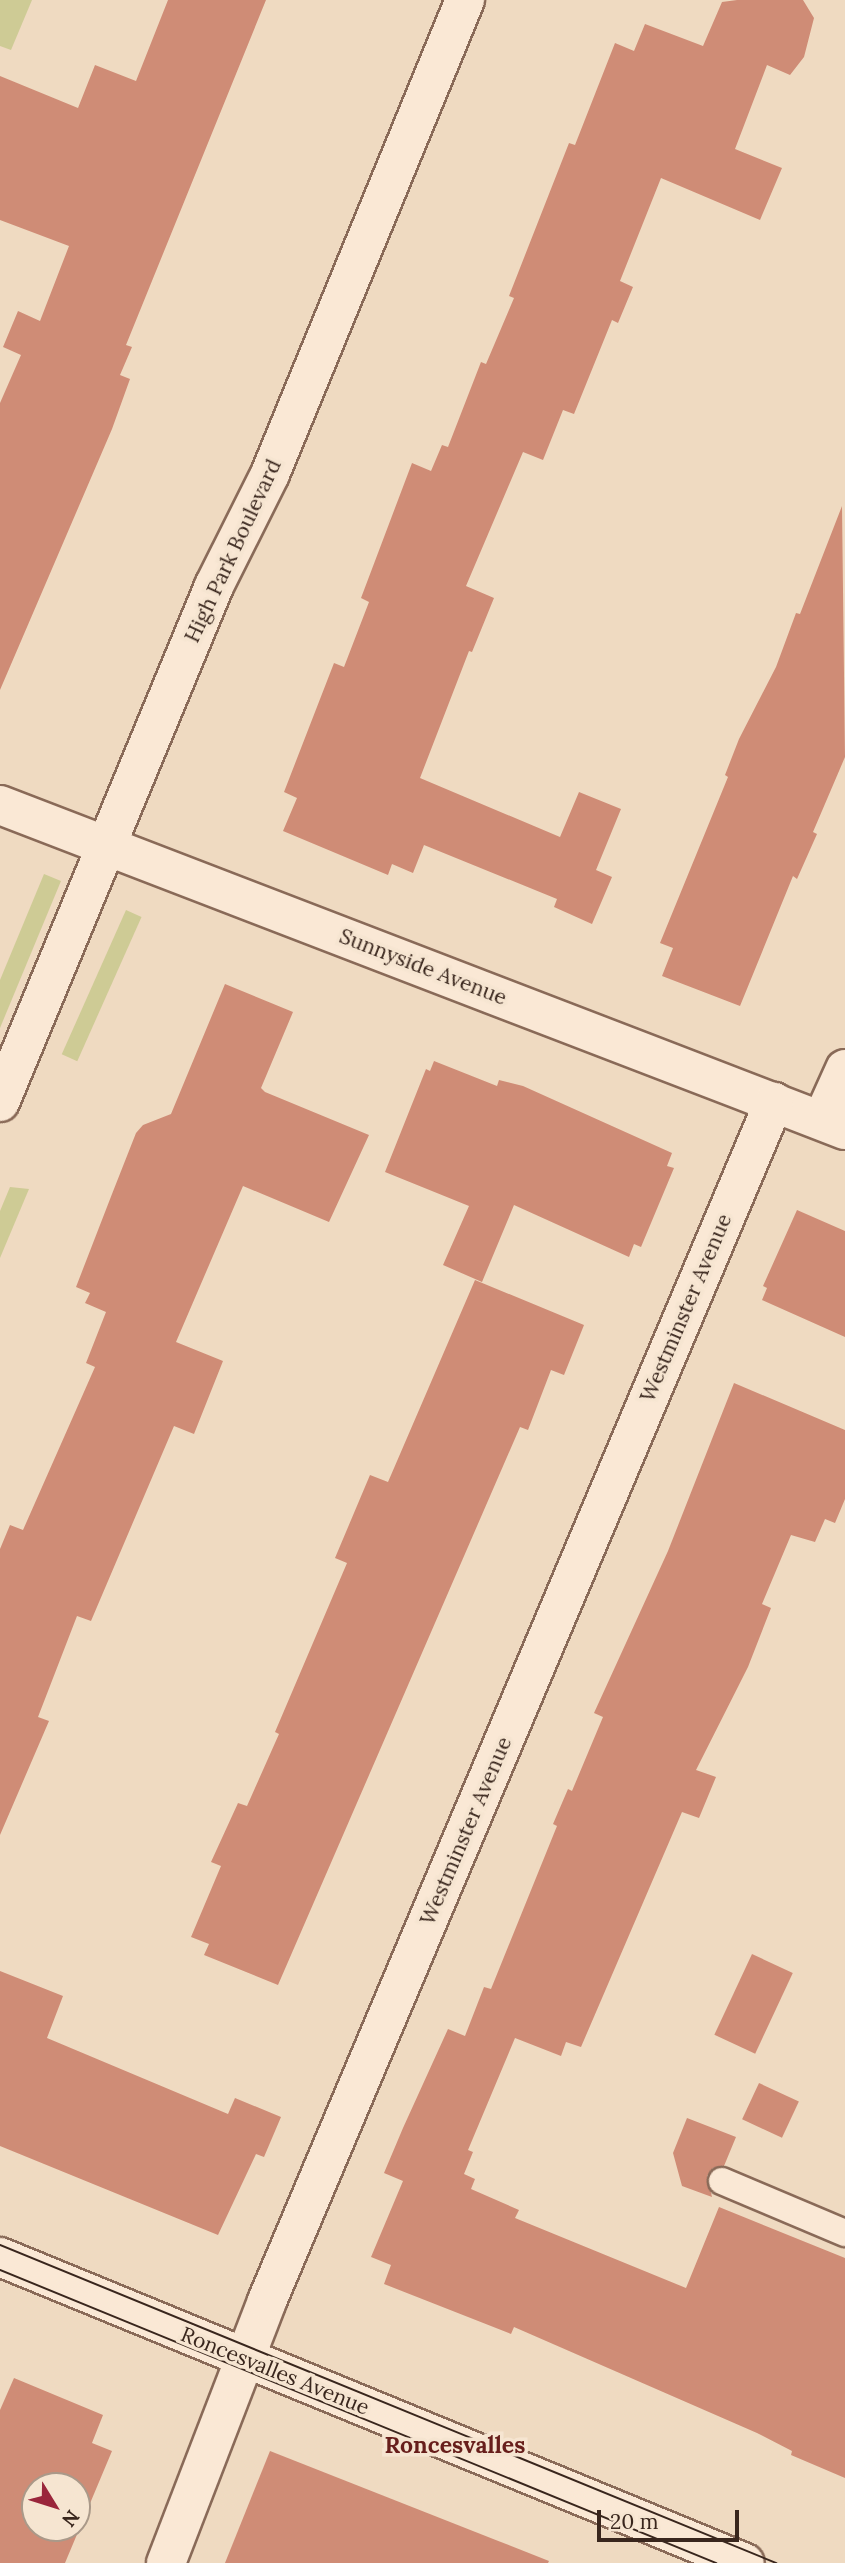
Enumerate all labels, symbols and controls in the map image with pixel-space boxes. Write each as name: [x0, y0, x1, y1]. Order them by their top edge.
street label: High Park Boulevard: [179, 455, 287, 647]
street label: Sunnyside Avenue: [336, 924, 510, 1010]
street label: Westminster Avenue: [635, 1210, 737, 1406]
street label: Westminster Avenue: [415, 1733, 517, 1929]
street label: Roncesvalles Avenue: [177, 2322, 373, 2420]
district label: Roncesvalles: [385, 2431, 525, 2459]
north arrow: [21, 2472, 91, 2542]
scale bar: [600, 2496, 742, 2540]
text: N: [57, 2506, 85, 2532]
text: 20 m: [610, 2508, 659, 2535]

